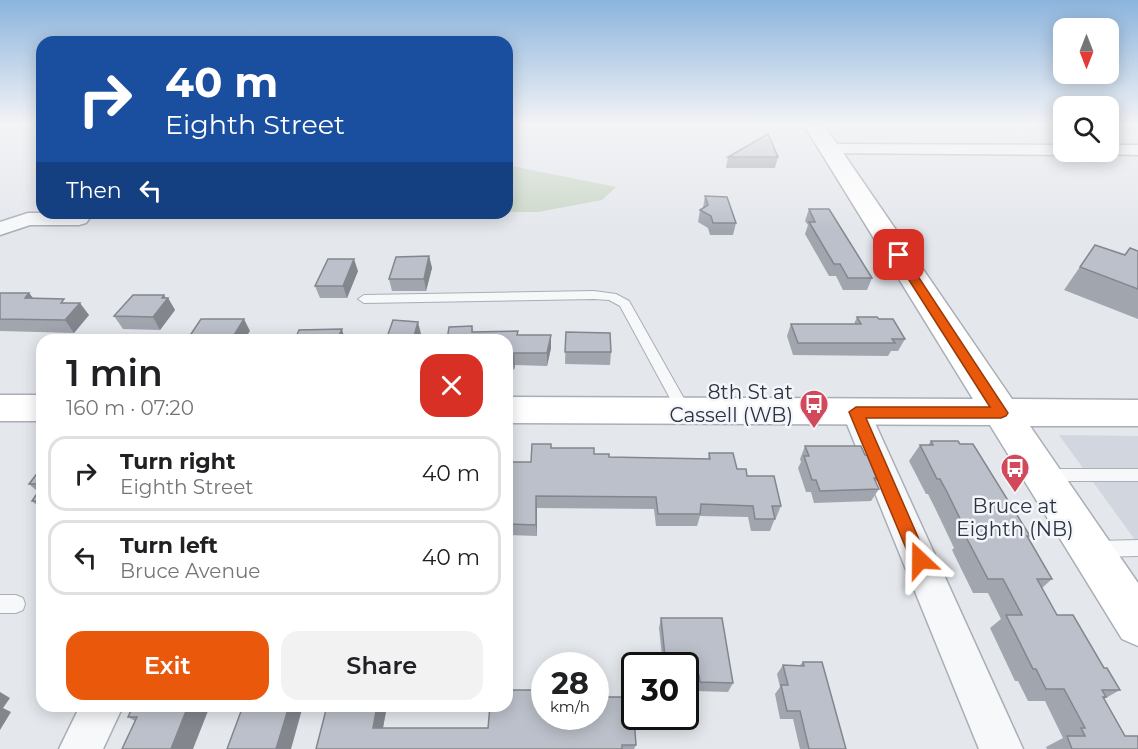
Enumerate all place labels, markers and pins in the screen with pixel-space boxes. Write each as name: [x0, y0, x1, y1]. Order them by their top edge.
pin: [873, 229, 924, 280]
place label: 8th St at Cassell (WB): [669, 380, 793, 427]
bus stop icon: 8th St at Cassell (WB): [798, 388, 830, 430]
bus stop icon: Bruce at Eighth (NB): [999, 452, 1031, 494]
place label: Bruce at Eighth (NB): [956, 494, 1074, 541]

